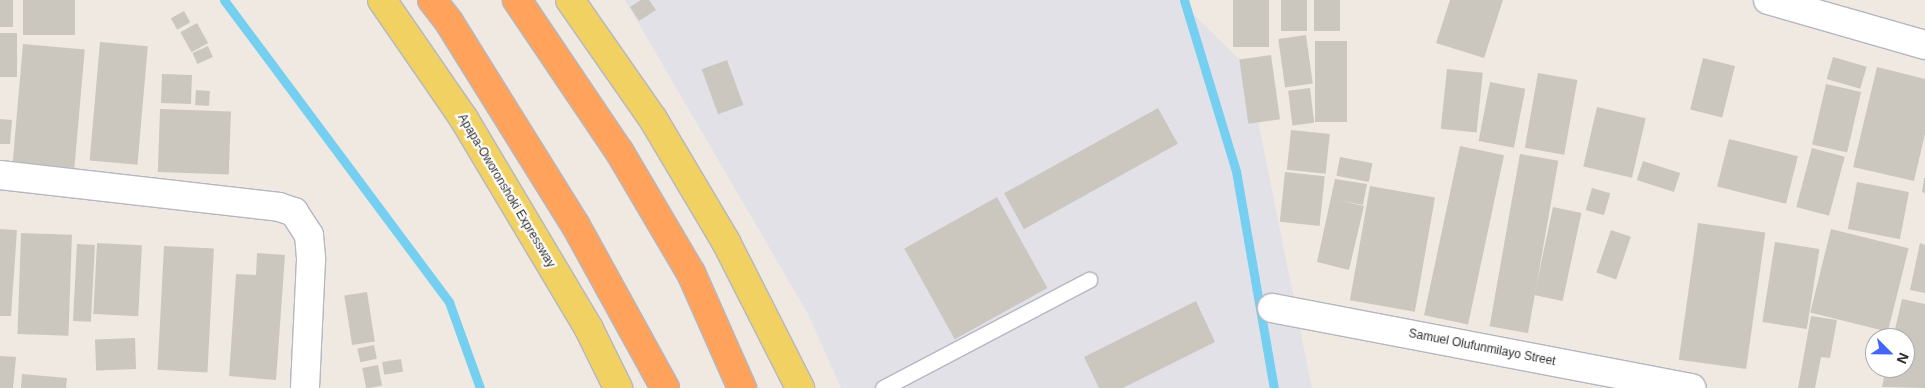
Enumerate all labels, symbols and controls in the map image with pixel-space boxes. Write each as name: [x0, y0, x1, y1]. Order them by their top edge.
street label: Apapa-Oworonshoki Expressway: [454, 112, 558, 270]
street label: Samuel Olufunmilayo Street: [1407, 327, 1557, 369]
north arrow: [1865, 328, 1915, 378]
text: N: [1894, 351, 1912, 366]

